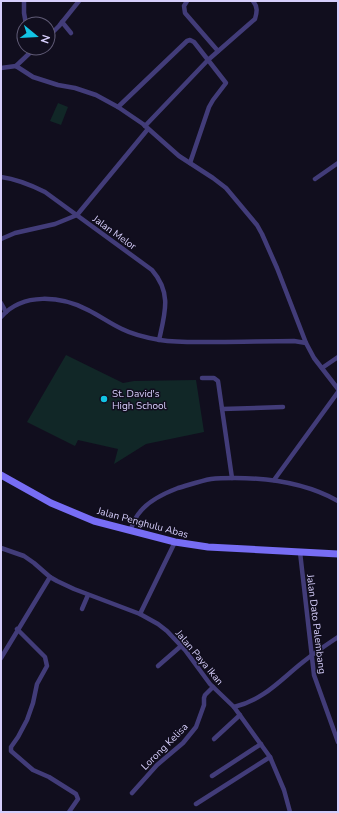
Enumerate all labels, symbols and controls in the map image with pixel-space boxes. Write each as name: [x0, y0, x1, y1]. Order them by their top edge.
north arrow: [16, 16, 56, 56]
text: N: [37, 33, 53, 45]
street label: Jalan Melor: [89, 212, 139, 254]
place label: St. David's High School: [112, 387, 167, 413]
marker: St. David's High School: [99, 394, 109, 404]
street label: Jalan Penghulu Abas: [95, 504, 190, 542]
street label: Jalan Dato Palembang: [303, 573, 329, 675]
street label: Jalan Paya Ikan: [171, 626, 226, 688]
street label: Lorong Kelisa: [138, 720, 191, 773]

